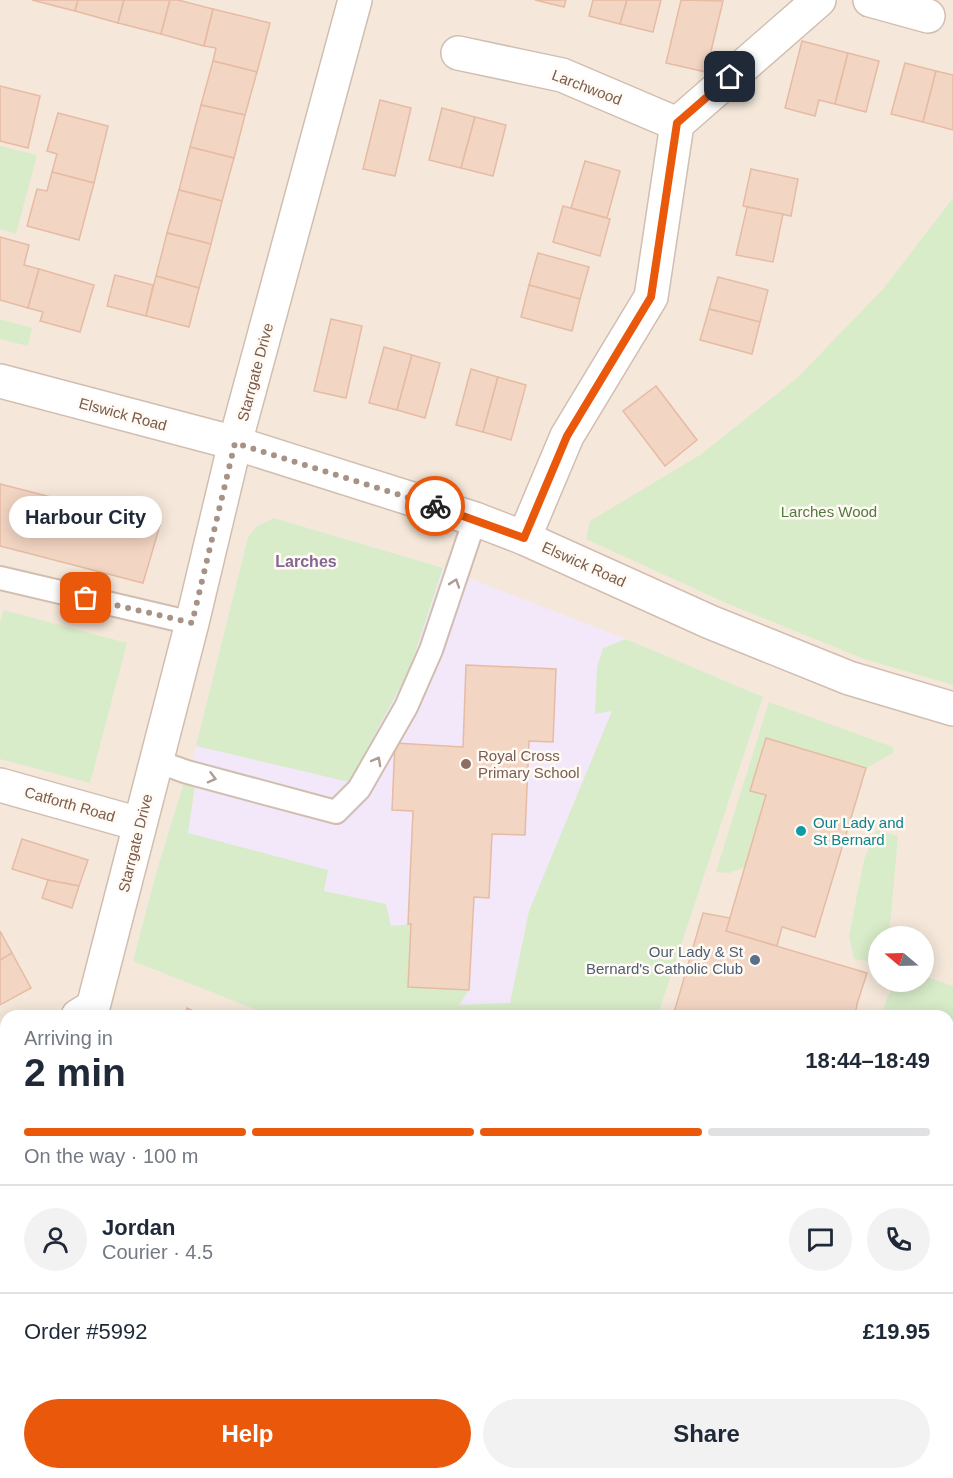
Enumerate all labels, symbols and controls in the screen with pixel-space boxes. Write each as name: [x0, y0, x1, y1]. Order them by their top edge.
pin: [704, 51, 755, 102]
icon: home: [713, 60, 746, 93]
street label: Larchwood: [550, 66, 624, 108]
street label: Starrgate Drive: [234, 321, 276, 423]
street label: Elswick Road: [77, 394, 169, 434]
courier: [405, 476, 465, 536]
icon: bike: [419, 490, 452, 523]
callout: Harbour City: [10, 496, 162, 538]
park label: Larches Wood: [781, 503, 877, 520]
text: Harbour City: [25, 506, 146, 528]
street label: Elswick Road: [539, 538, 629, 590]
district label: Larches: [275, 553, 337, 570]
pin: [60, 572, 111, 623]
one-way arrow: [447, 578, 460, 588]
icon: bag: [69, 581, 102, 614]
place label: Royal Cross Primary School: [478, 747, 580, 781]
one-way arrow: [370, 757, 381, 767]
marker: Royal Cross Primary School: [459, 757, 473, 771]
one-way arrow: [207, 771, 217, 784]
street label: Catforth Road: [23, 783, 117, 825]
street label: Starrgate Drive: [115, 792, 155, 894]
place label: Our Lady and St Bernard: [813, 814, 904, 848]
marker: Our Lady and St Bernard: [794, 824, 808, 838]
north arrow: [868, 926, 934, 992]
map controls: [868, 926, 934, 992]
place label: Our Lady & St Bernard's Catholic Club: [586, 943, 744, 977]
marker: Our Lady & St Bernard's Catholic Club: [748, 953, 762, 967]
text: Arriving in: [24, 1027, 113, 1049]
text: 18:44–18:49: [805, 1048, 930, 1073]
text: 2 min: [24, 1051, 126, 1094]
text: On the way · 100 m: [24, 1145, 199, 1167]
button: person: [24, 1208, 87, 1271]
button: chat: [789, 1208, 852, 1271]
button: phone: [867, 1208, 930, 1271]
text: Jordan: [102, 1215, 175, 1240]
text: Courier · 4.5: [102, 1241, 213, 1263]
text: Order #5992: [24, 1319, 148, 1344]
text: £19.95: [863, 1319, 930, 1344]
button: Help: [24, 1399, 471, 1468]
button: Share: [483, 1399, 930, 1468]

